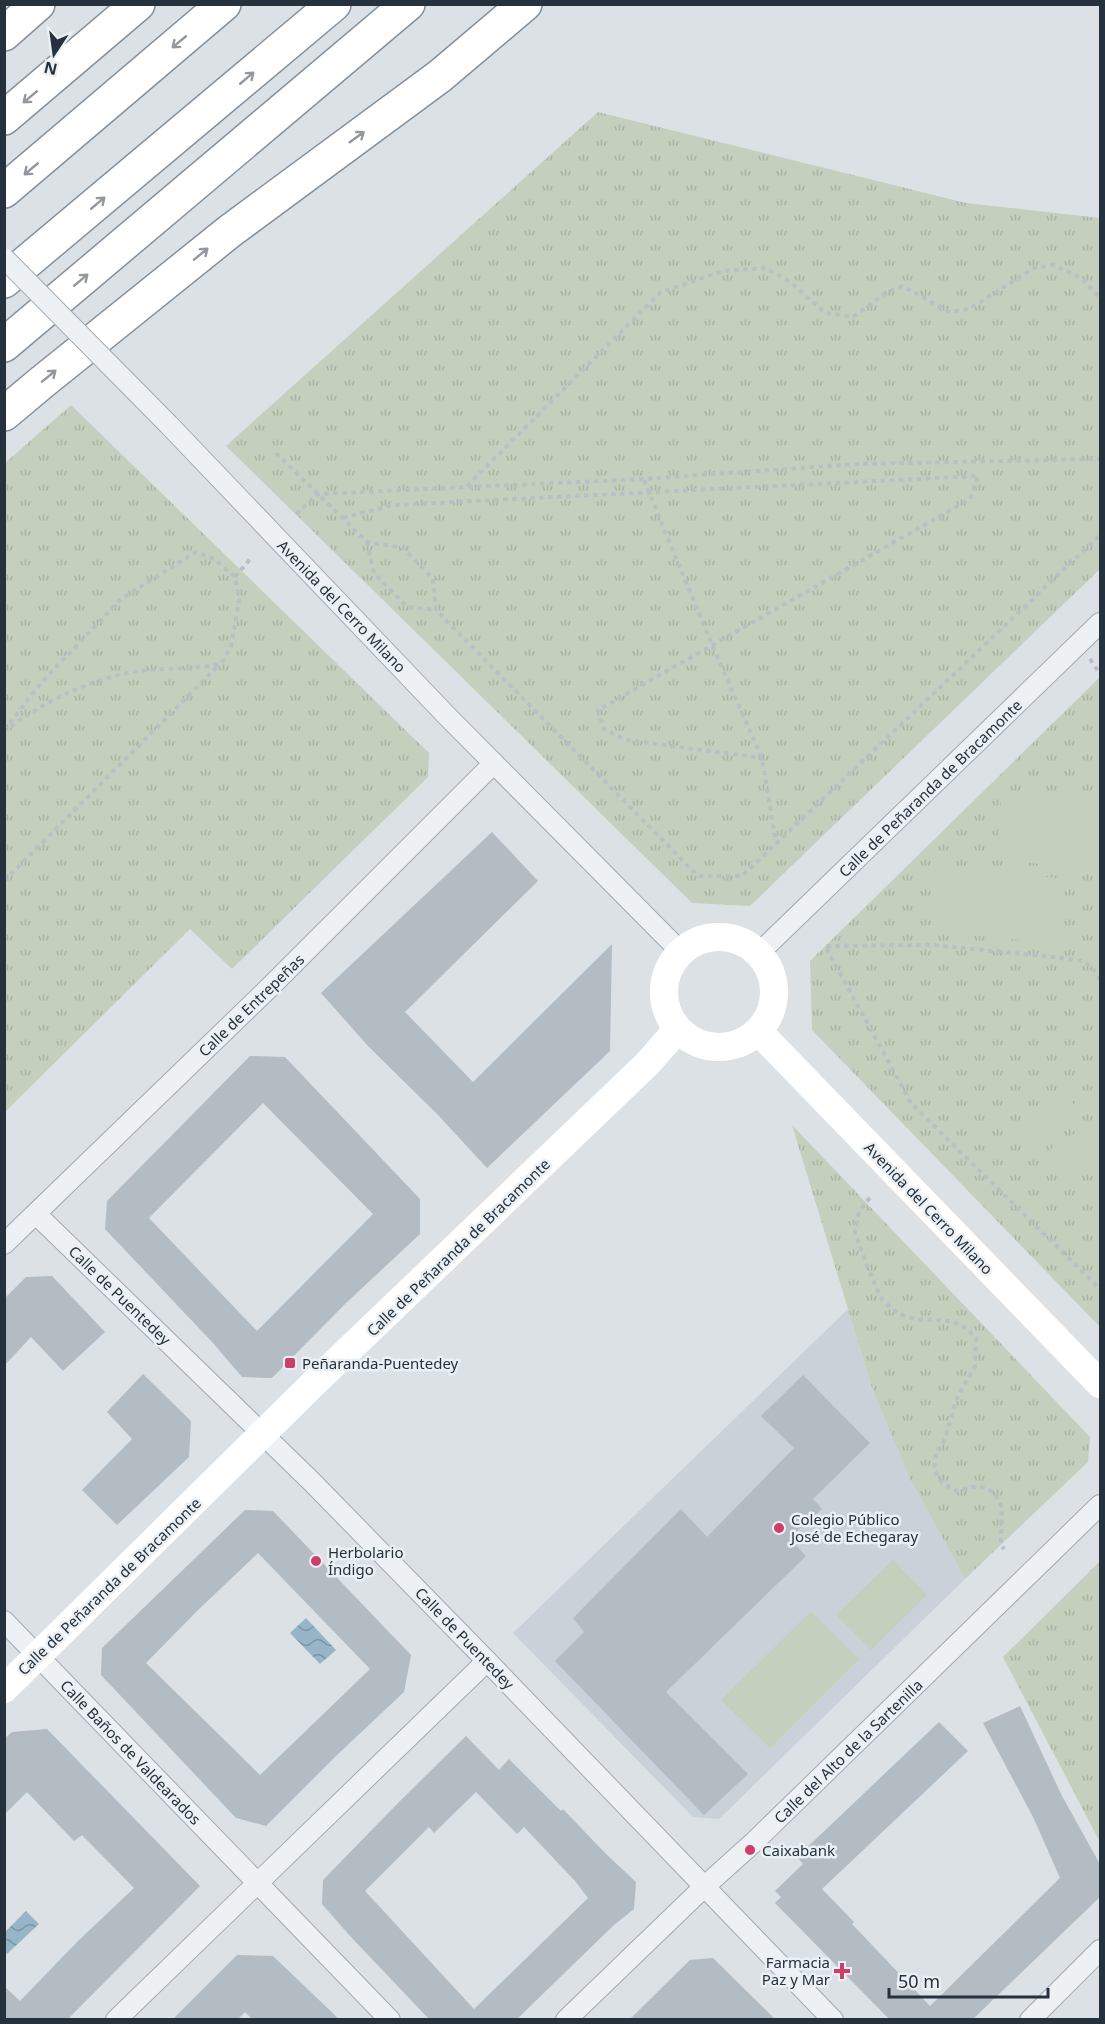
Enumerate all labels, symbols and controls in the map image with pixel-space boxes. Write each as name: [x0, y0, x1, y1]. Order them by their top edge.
north arrow: [24, 24, 84, 84]
one-way arrow: [171, 36, 187, 49]
text: N: [42, 56, 59, 81]
one-way arrow: [239, 71, 254, 85]
one-way arrow: [22, 90, 38, 103]
one-way arrow: [348, 131, 364, 143]
one-way arrow: [23, 162, 39, 175]
one-way arrow: [90, 196, 105, 210]
one-way arrow: [193, 248, 209, 261]
one-way arrow: [73, 274, 89, 287]
one-way arrow: [41, 370, 57, 383]
street label: Avenida del Cerro Milano: [273, 535, 411, 677]
street label: Calle de Peñaranda de Bracamonte: [834, 695, 1026, 881]
street label: Calle de Entrepeñas: [194, 949, 308, 1061]
street label: Avenida del Cerro Milano: [860, 1137, 998, 1279]
street label: Calle de Peñaranda de Bracamonte: [362, 1154, 554, 1340]
street label: Calle de Puentedey: [65, 1241, 176, 1349]
place label: Peñaranda-Puentedey: [302, 1353, 459, 1373]
marker: Peñaranda-Puentedey: [283, 1356, 297, 1370]
street label: Calle de Peñaranda de Bracamonte: [13, 1493, 205, 1679]
place label: Colegio Público José de Echegaray: [789, 1509, 919, 1546]
marker: Colegio Público José de Echegaray: [772, 1521, 786, 1535]
place label: Herbolario Índigo: [328, 1542, 404, 1579]
marker: Herbolario Índigo: [309, 1554, 323, 1568]
street label: Calle de Puentedey: [411, 1583, 519, 1694]
street label: Calle Baños de Valdearados: [56, 1675, 206, 1829]
street label: Calle del Alto de la Sartenilla: [769, 1675, 927, 1827]
place label: Caixabank: [762, 1840, 835, 1860]
marker: Caixabank: [743, 1843, 757, 1857]
place label: Farmacia Paz y Mar: [762, 1952, 830, 1989]
scale bar: [889, 1961, 1048, 1999]
marker: Farmacia Paz y Mar: [835, 1964, 849, 1978]
text: 50 m: [898, 1969, 940, 1993]

